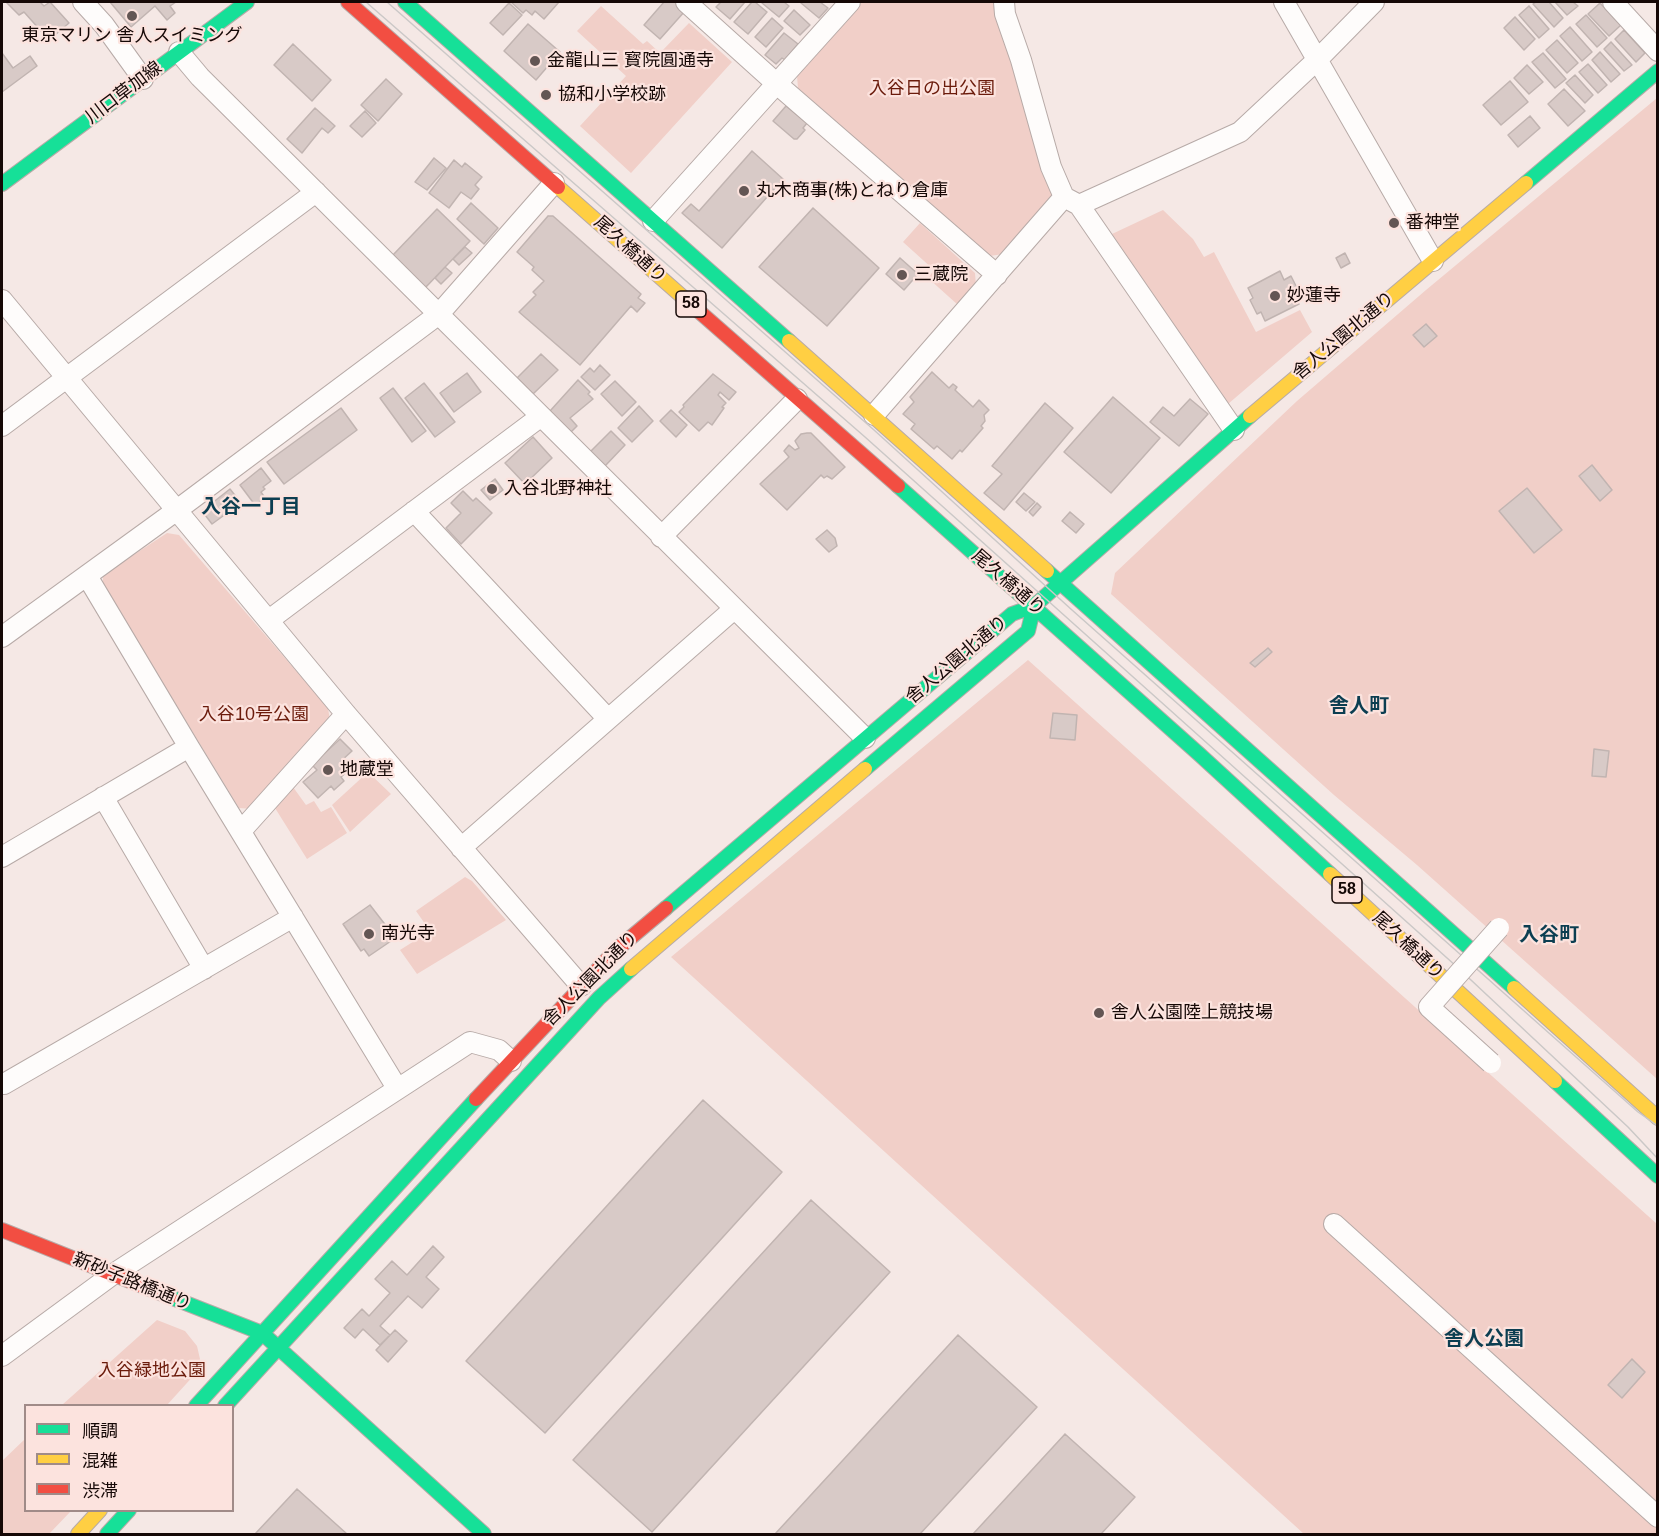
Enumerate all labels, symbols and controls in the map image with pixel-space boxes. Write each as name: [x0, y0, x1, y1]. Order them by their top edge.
marker: 東京マリン 舎人スイミング: [125, 9, 139, 23]
place label: 東京マリン 舎人スイミング: [21, 25, 243, 47]
place label: 金龍山三 寳院圓通寺: [547, 50, 714, 72]
marker: 金龍山三 寳院圓通寺: [528, 54, 542, 68]
street label: 川口草加線: [82, 57, 166, 129]
park label: 入谷日の出公園: [869, 78, 995, 100]
place label: 協和小学校跡: [558, 84, 666, 106]
marker: 協和小学校跡: [539, 88, 553, 102]
place label: 丸木商事(株)とねり倉庫: [756, 180, 948, 202]
marker: 丸木商事(株)とねり倉庫: [737, 184, 751, 198]
street label: 尾久橋通り: [589, 212, 671, 288]
place label: 番神堂: [1406, 212, 1460, 234]
marker: 番神堂: [1387, 216, 1401, 230]
place label: 三蔵院: [914, 264, 968, 286]
marker: 三蔵院: [895, 268, 909, 282]
place label: 妙蓮寺: [1287, 285, 1341, 307]
street label: 舎人公園北通り: [1289, 287, 1399, 385]
marker: 妙蓮寺: [1268, 289, 1282, 303]
road number: 58: [676, 291, 706, 317]
place label: 入谷北野神社: [504, 478, 612, 500]
marker: 入谷北野神社: [485, 482, 499, 496]
district label: 入谷一丁目: [201, 495, 301, 519]
street label: 尾久橋通り: [967, 545, 1049, 621]
street label: 舎人公園北通り: [902, 611, 1012, 709]
district label: 舎人町: [1329, 694, 1389, 718]
park label: 入谷10号公園: [199, 704, 309, 726]
place label: 地蔵堂: [340, 759, 394, 781]
marker: 地蔵堂: [321, 763, 335, 777]
road number: 58: [1332, 877, 1362, 903]
street label: 尾久橋通り: [1368, 907, 1448, 985]
place label: 南光寺: [381, 923, 435, 945]
district label: 入谷町: [1519, 923, 1579, 947]
marker: 南光寺: [362, 927, 376, 941]
street label: 舎人公園北通り: [539, 927, 643, 1031]
place label: 舎人公園陸上競技場: [1111, 1002, 1273, 1024]
marker: 舎人公園陸上競技場: [1092, 1006, 1106, 1020]
street label: 新砂子路橋通り: [70, 1248, 194, 1316]
district label: 舎人公園: [1444, 1327, 1524, 1351]
park label: 入谷緑地公園: [98, 1360, 206, 1382]
legend: [24, 1404, 234, 1512]
text: 順調: [82, 1421, 118, 1441]
text: 混雑: [82, 1451, 118, 1471]
text: 渋滞: [82, 1481, 118, 1501]

